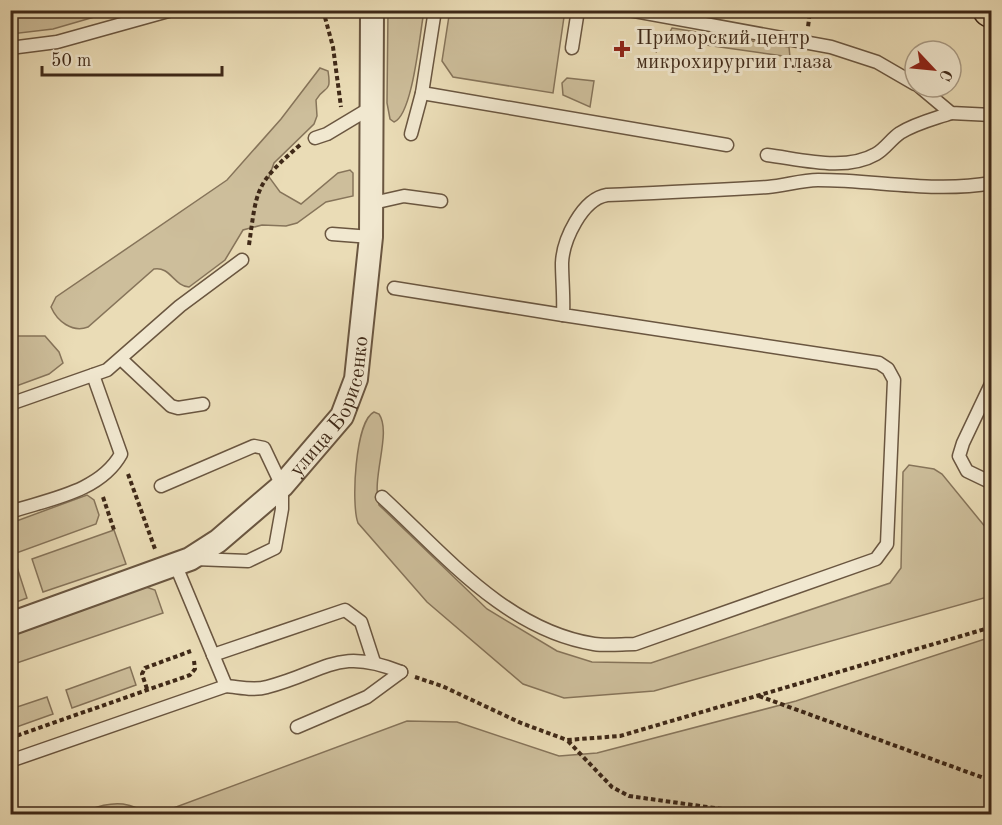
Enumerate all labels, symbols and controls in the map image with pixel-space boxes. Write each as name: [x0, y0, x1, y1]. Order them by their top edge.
place label: Приморский центр микрохирургии глаза: [636, 28, 832, 73]
scale bar: [42, 39, 222, 77]
north arrow: [903, 39, 963, 99]
marker: Приморский центр микрохирургии глаза: [613, 40, 631, 58]
text: 50 m: [51, 52, 91, 70]
text: С: [935, 66, 954, 83]
street label: улица Борисенко: [286, 335, 372, 481]

